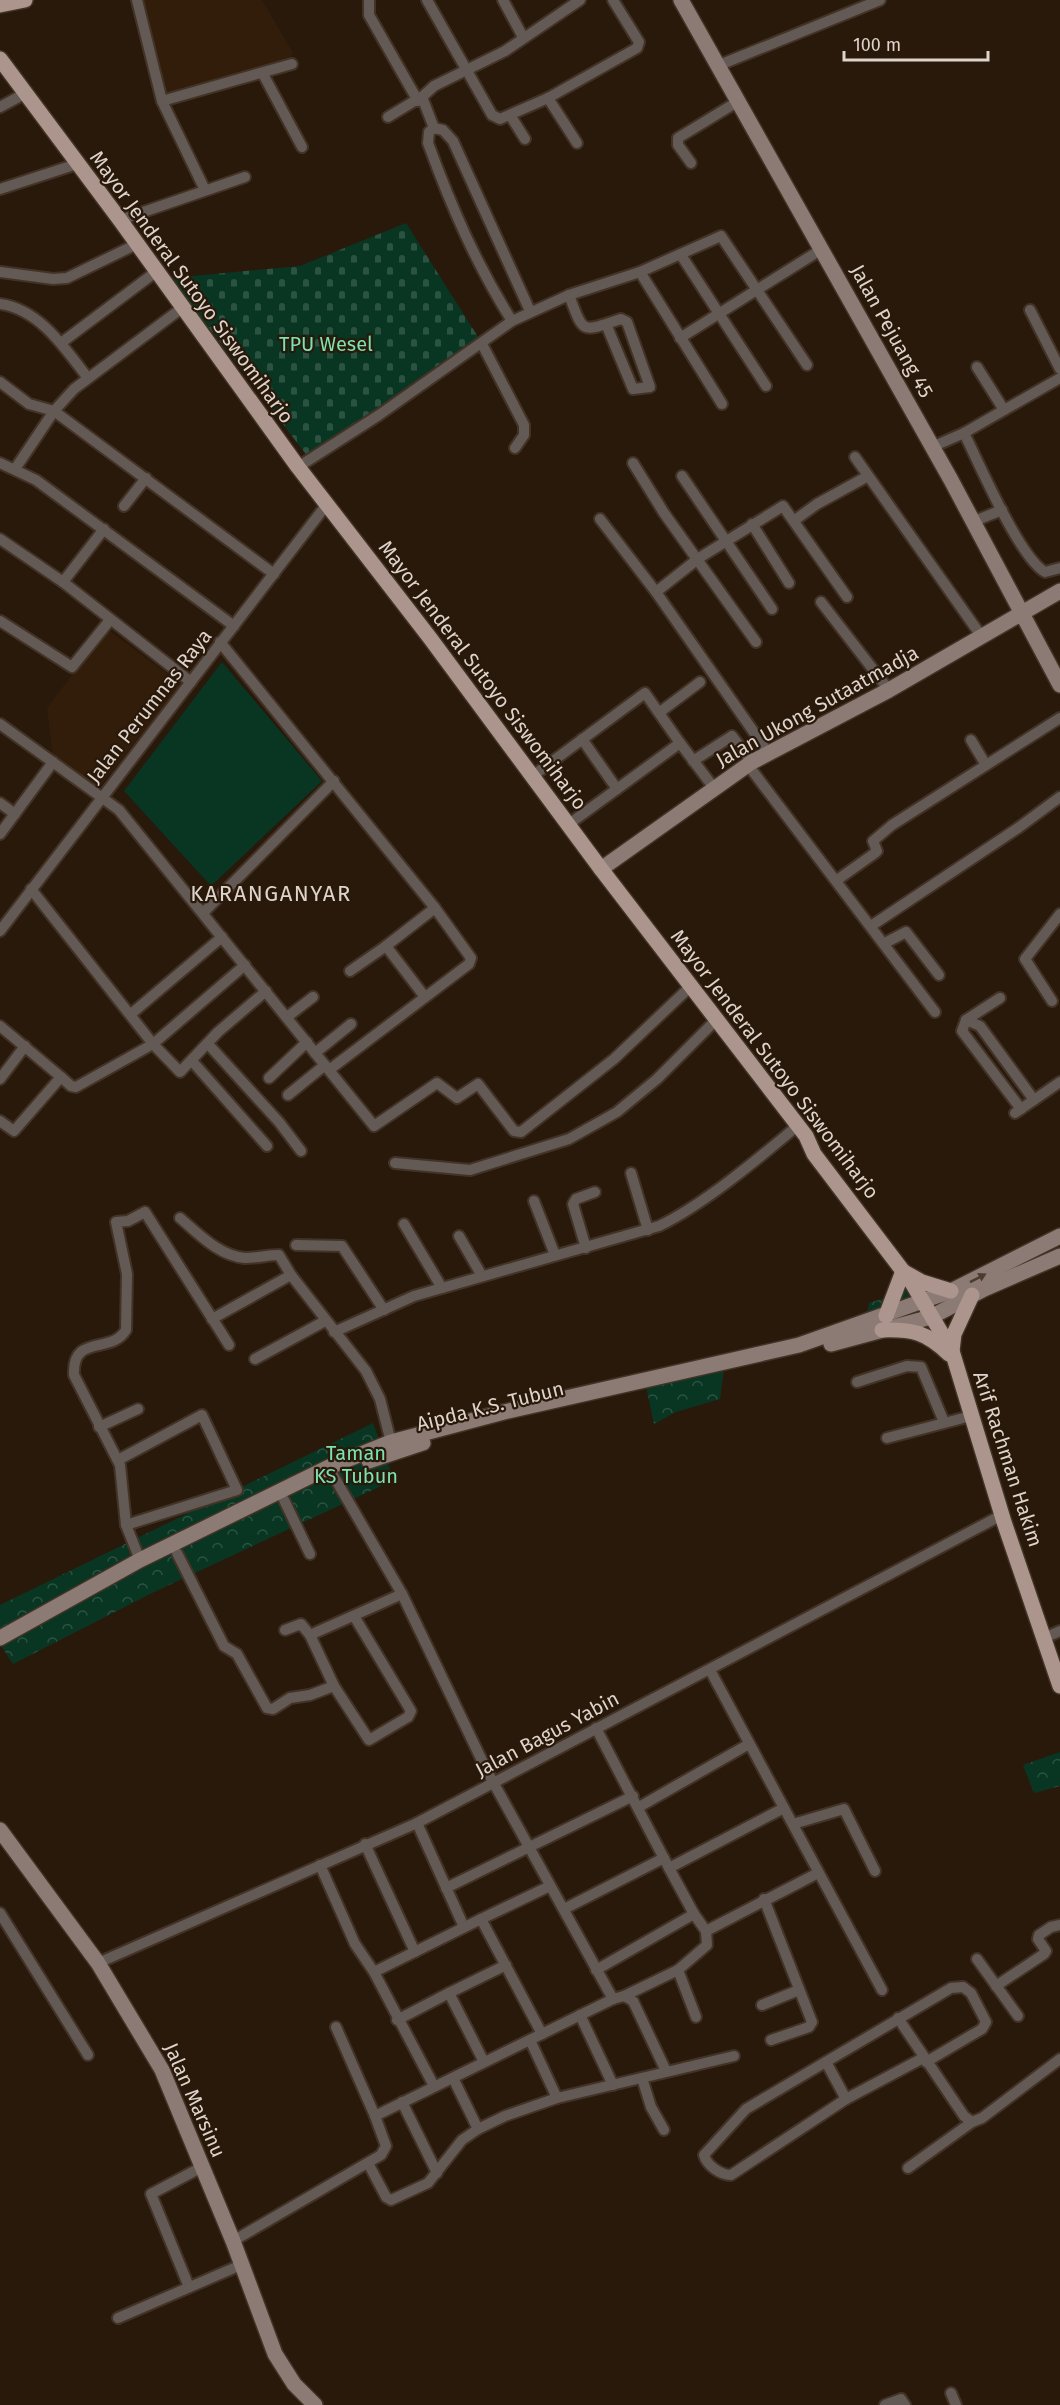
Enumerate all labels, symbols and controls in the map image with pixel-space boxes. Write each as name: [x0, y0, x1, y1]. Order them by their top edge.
scale bar: [844, 24, 988, 62]
text: 100 m: [853, 34, 901, 56]
street label: Mayor Jenderal Sutoyo Siswomiharjo: [85, 146, 299, 428]
street label: Jalan Pejuang 45: [846, 260, 938, 402]
park label: TPU Wesel: [279, 332, 373, 356]
street label: Mayor Jenderal Sutoyo Siswomiharjo: [374, 536, 592, 814]
street label: Jalan Perumnas Raya: [81, 624, 217, 788]
street label: Jalan Ukong Sutaatmadja: [712, 640, 922, 772]
district label: KARANGANYAR: [190, 880, 352, 907]
street label: Mayor Jenderal Sutoyo Siswomiharjo: [666, 925, 884, 1203]
one-way arrow: [969, 1273, 986, 1283]
street label: Arif Rachman Hakim: [968, 1368, 1048, 1550]
street label: Aipda K.S. Tubun: [414, 1376, 566, 1436]
park label: Taman KS Tubun: [314, 1441, 398, 1488]
street label: Jalan Bagus Yabin: [471, 1686, 623, 1782]
street label: Jalan Marsinu: [159, 2039, 231, 2161]

